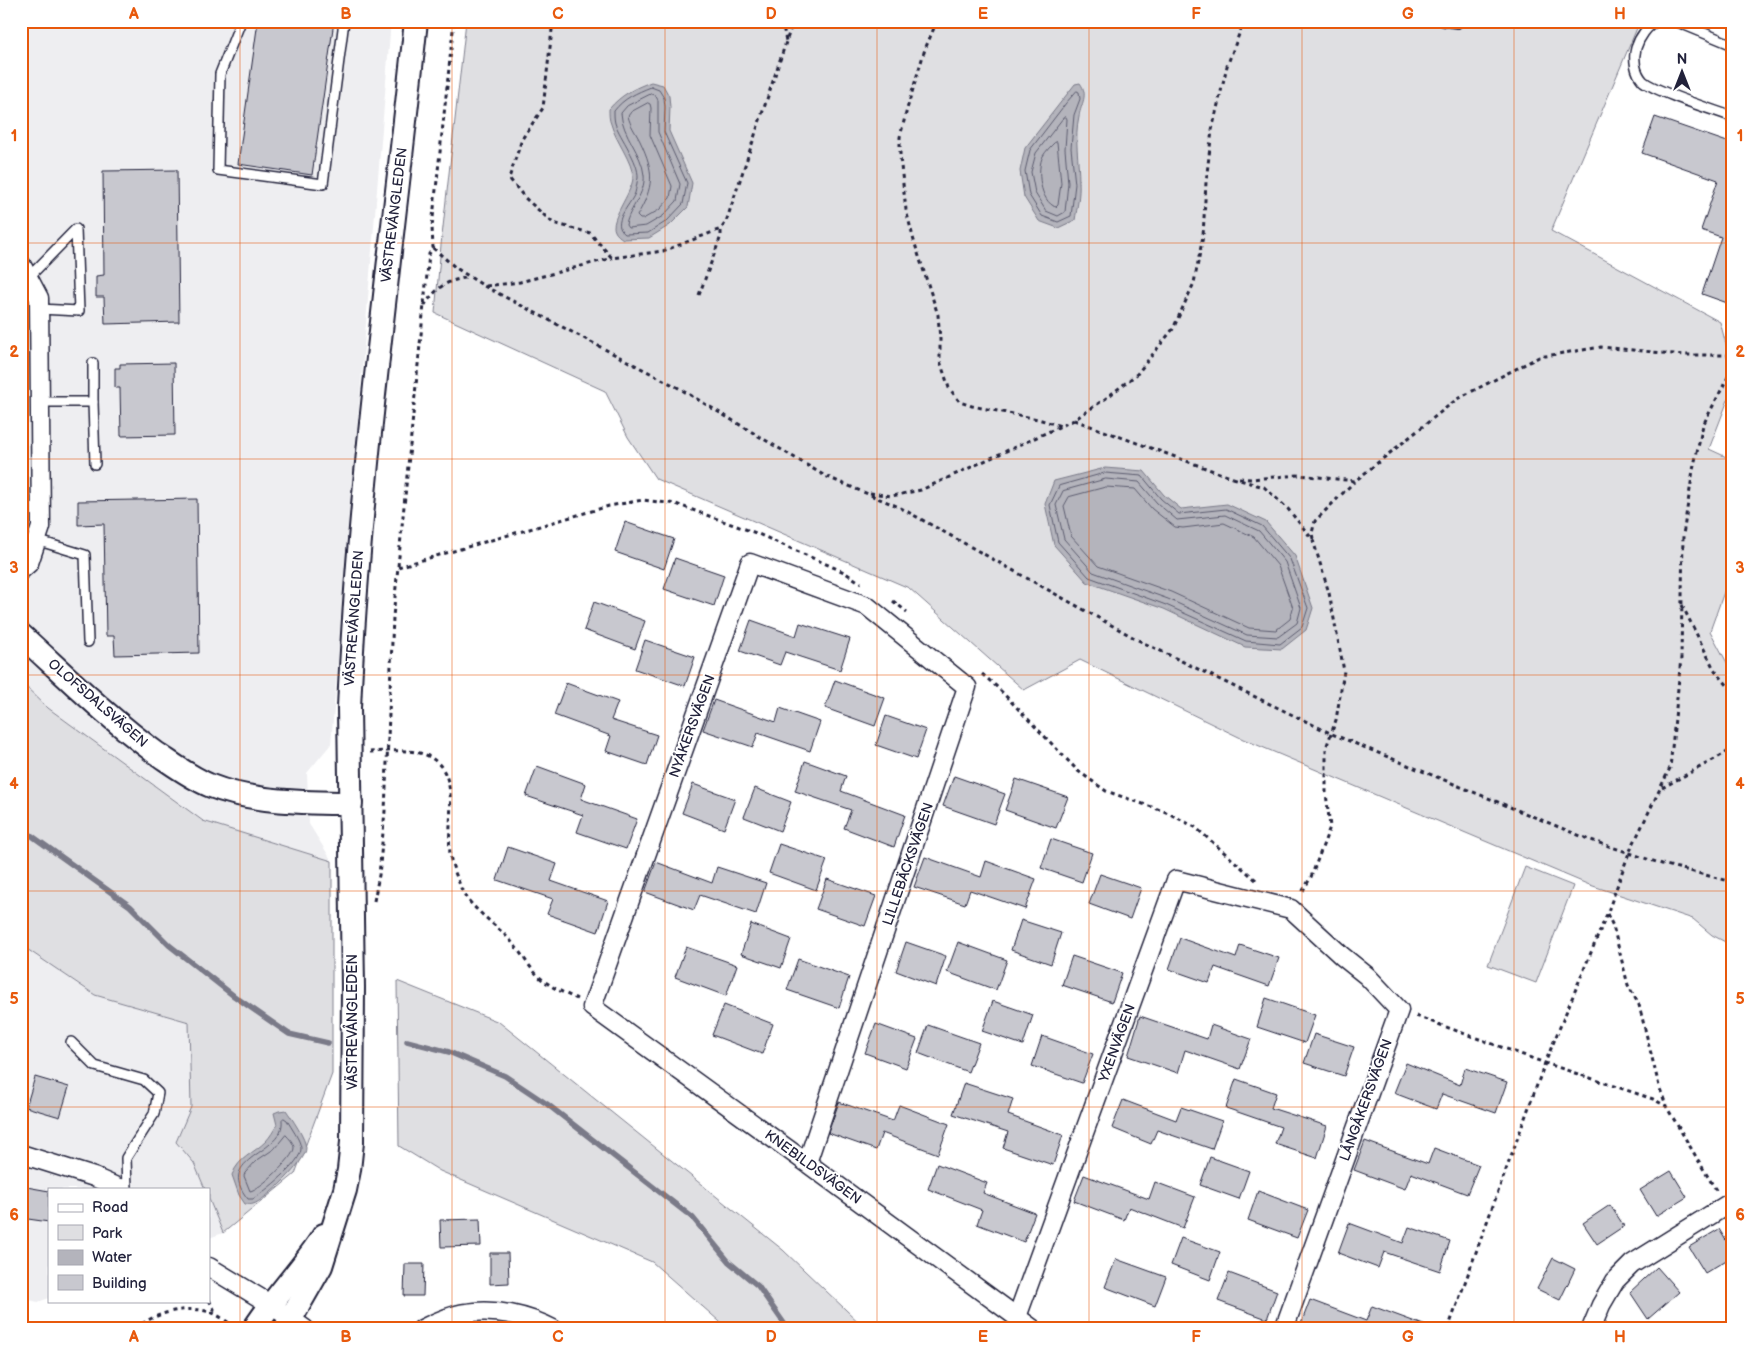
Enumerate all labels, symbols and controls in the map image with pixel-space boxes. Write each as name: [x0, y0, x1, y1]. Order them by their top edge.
text: A: [128, 5, 139, 24]
text: B: [340, 5, 352, 24]
text: C: [552, 5, 564, 24]
text: D: [765, 5, 777, 24]
text: E: [978, 5, 988, 24]
text: F: [1191, 5, 1201, 24]
text: G: [1402, 5, 1414, 24]
text: H: [1614, 5, 1626, 24]
north arrow: [1656, 48, 1706, 98]
text: N: [1677, 51, 1687, 68]
text: 1: [11, 127, 17, 146]
text: 1: [1737, 127, 1743, 146]
street label: VÄSTREVÅNGLEDEN: [375, 146, 411, 284]
text: 2: [9, 343, 19, 362]
text: 2: [1735, 343, 1745, 362]
street label: VÄSTREVÅNGLEDEN: [339, 549, 367, 686]
text: 3: [9, 559, 19, 578]
text: 3: [1735, 559, 1745, 578]
street label: OLOFSDALSVÄGEN: [45, 655, 151, 751]
street label: NYÅKERSVÄGEN: [664, 671, 719, 780]
text: 4: [9, 775, 19, 794]
text: 4: [1735, 775, 1745, 794]
street label: LILLEBÄCKSVÄGEN: [879, 800, 937, 928]
street label: VÄSTREVÅNGLEDEN: [342, 954, 361, 1090]
text: 5: [9, 990, 19, 1009]
text: 5: [1735, 990, 1745, 1009]
street label: YXENVÄGEN: [1095, 1002, 1139, 1085]
street label: LÅNGÅKERSVÄGEN: [1334, 1036, 1396, 1163]
street label: KNEBILDSVÄGEN: [761, 1126, 865, 1208]
legend: [48, 1188, 210, 1302]
text: Road: [92, 1198, 128, 1217]
text: 6: [9, 1206, 19, 1225]
text: 6: [1735, 1206, 1745, 1225]
text: Park: [92, 1224, 123, 1243]
text: Water: [92, 1248, 132, 1267]
text: Building: [92, 1274, 147, 1293]
text: A: [128, 1328, 139, 1347]
text: B: [340, 1328, 352, 1347]
text: C: [552, 1328, 564, 1347]
text: D: [765, 1328, 777, 1347]
text: E: [978, 1328, 988, 1347]
text: F: [1191, 1328, 1201, 1347]
text: G: [1402, 1328, 1414, 1347]
text: H: [1614, 1328, 1626, 1347]

